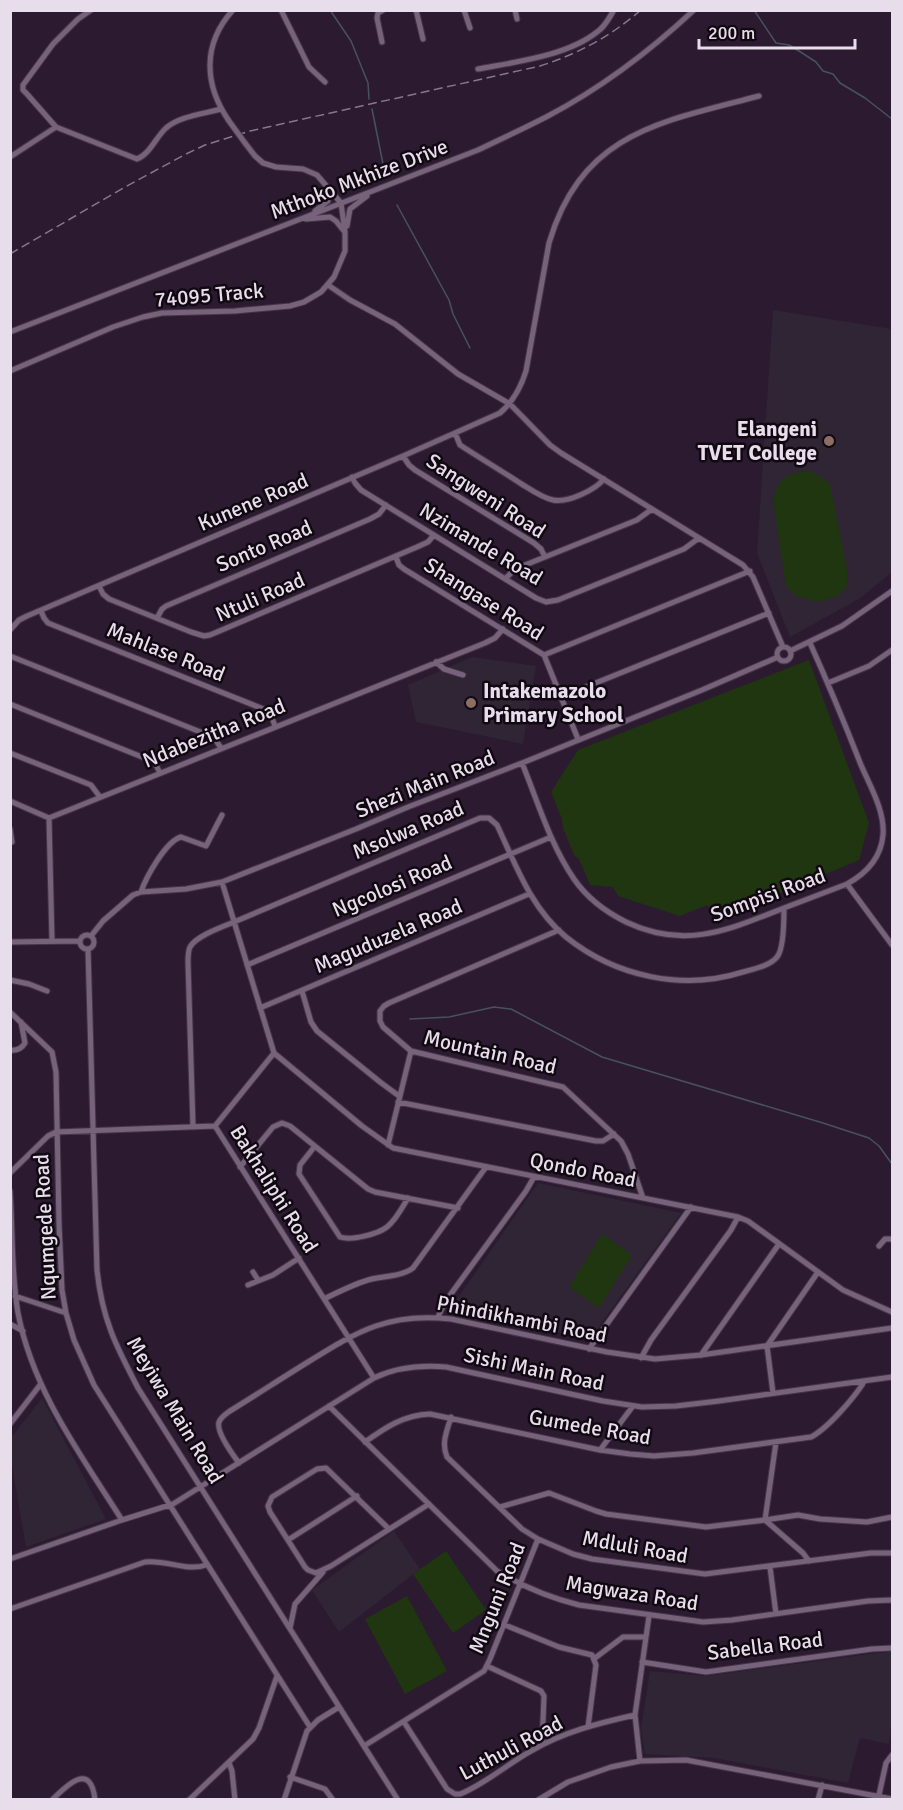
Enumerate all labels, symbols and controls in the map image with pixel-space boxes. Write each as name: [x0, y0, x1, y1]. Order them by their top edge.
scale bar: [699, 12, 855, 50]
text: 200 m: [708, 22, 755, 44]
street label: Mthoko Mkhize Drive: [267, 133, 451, 225]
street label: 74095 Track: [153, 277, 265, 313]
place label: Elangeni TVET College: [698, 416, 817, 466]
marker: Elangeni TVET College: [822, 434, 836, 448]
street label: Sangweni Road: [421, 448, 551, 544]
street label: Kunene Road: [194, 467, 312, 537]
street label: Nzimande Road: [415, 497, 547, 591]
street label: Sonto Road: [212, 514, 316, 578]
street label: Shangase Road: [419, 552, 549, 646]
street label: Ntuli Road: [211, 567, 309, 627]
street label: Mahlase Road: [103, 617, 229, 687]
place label: Intakemazolo Primary School: [483, 678, 624, 728]
street label: Ndabezitha Road: [139, 693, 289, 773]
marker: Intakemazolo Primary School: [464, 696, 478, 710]
street label: Shezi Main Road: [352, 744, 498, 824]
street label: Msolwa Road: [348, 795, 468, 865]
street label: Ngcolosi Road: [328, 849, 456, 923]
street label: Sompisi Road: [707, 862, 829, 928]
street label: Maguduzela Road: [310, 893, 466, 979]
street label: Mountain Road: [421, 1024, 559, 1080]
street label: Bakhaliphi Road: [224, 1120, 324, 1258]
street label: Qondo Road: [528, 1147, 638, 1193]
street label: Nqumgede Road: [28, 1153, 62, 1301]
street label: Phindikhambi Road: [435, 1290, 609, 1348]
street label: Meyiwa Main Road: [121, 1332, 229, 1488]
street label: Sishi Main Road: [462, 1341, 606, 1397]
street label: Gumede Road: [527, 1403, 653, 1451]
street label: Mdluli Road: [580, 1525, 690, 1569]
street label: Mnguni Road: [463, 1539, 531, 1657]
street label: Magwaza Road: [564, 1570, 700, 1616]
street label: Sabella Road: [706, 1626, 824, 1666]
street label: Luthuli Road: [455, 1710, 567, 1786]

